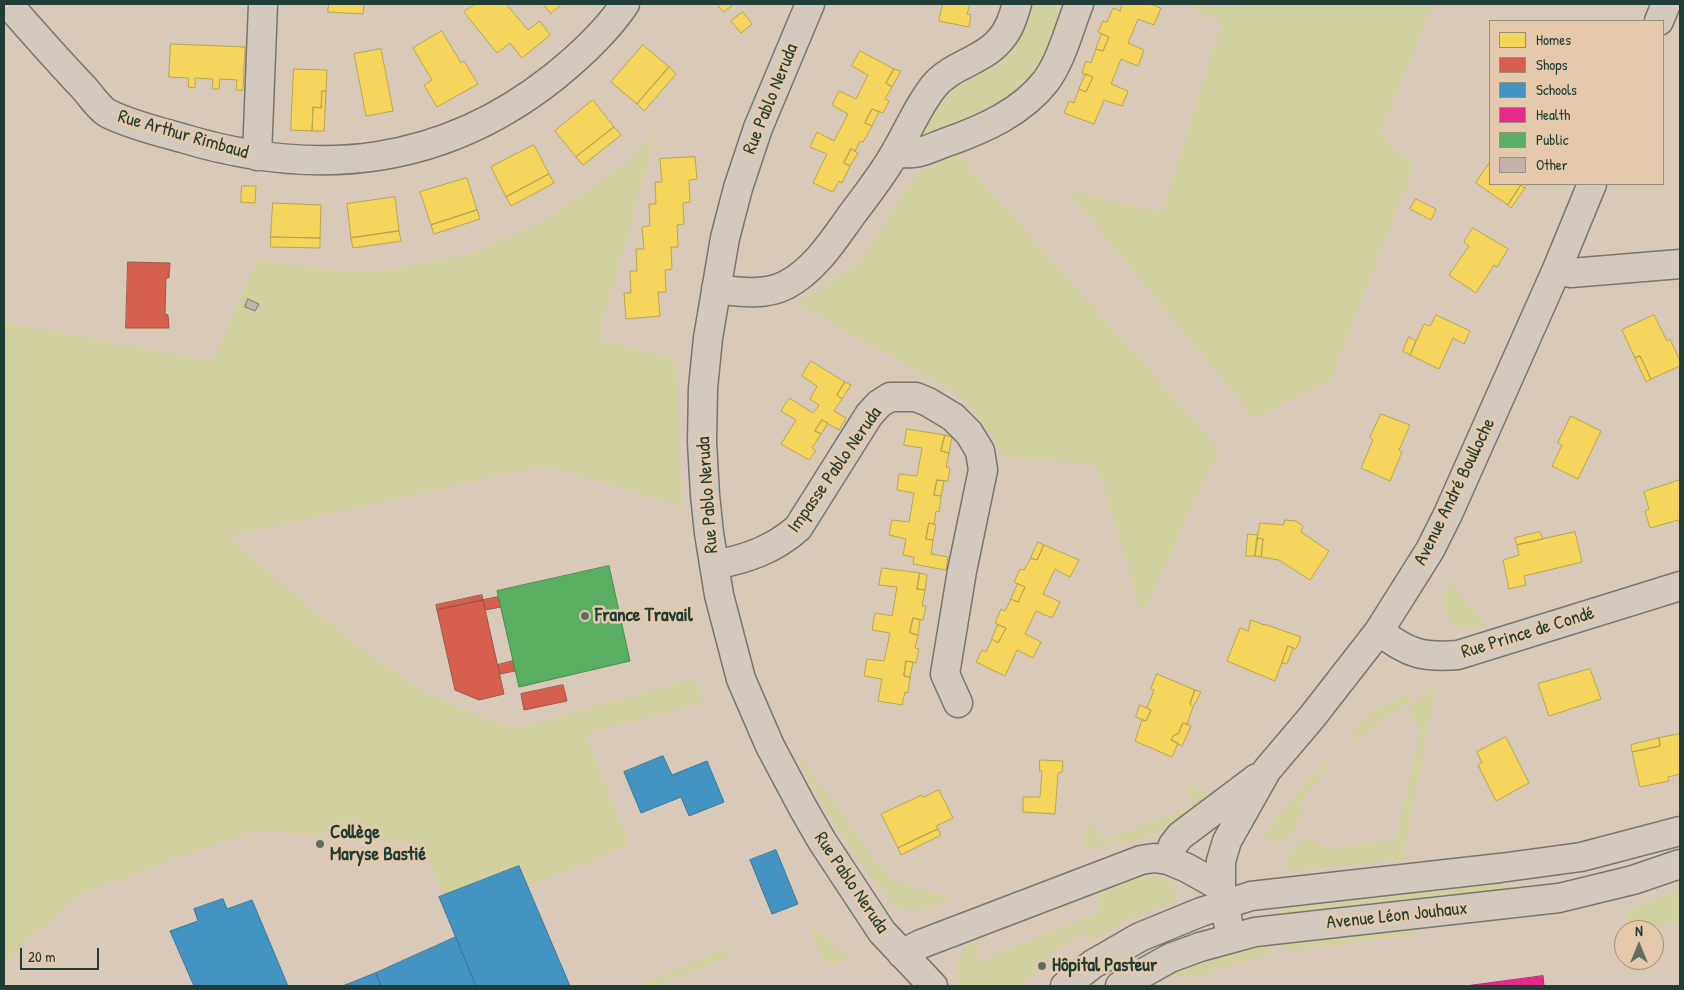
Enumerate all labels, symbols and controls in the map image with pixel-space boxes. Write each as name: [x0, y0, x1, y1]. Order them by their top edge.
legend: [1489, 20, 1664, 185]
text: Homes: [1536, 29, 1571, 50]
street label: Rue Pablo Neruda: [738, 40, 804, 158]
text: Shops: [1536, 54, 1567, 75]
text: Schools: [1536, 79, 1577, 100]
text: Health: [1536, 104, 1570, 125]
street label: Rue Arthur Rimbaud: [115, 105, 251, 165]
text: Public: [1536, 129, 1569, 150]
text: Other: [1536, 154, 1568, 175]
street label: Impasse Pablo Neruda: [783, 403, 887, 537]
street label: Avenue André Boulloche: [1410, 415, 1500, 569]
street label: Rue Pablo Neruda: [693, 436, 723, 554]
street label: Rue Prince de Condé: [1459, 602, 1597, 664]
place label: France Travail: [595, 605, 693, 627]
marker: France Travail: [579, 610, 591, 622]
place label: Collège Maryse Bastié: [330, 822, 426, 866]
street label: Rue Pablo Neruda: [809, 828, 893, 938]
marker: Collège Maryse Bastié: [314, 838, 326, 850]
street label: Avenue Léon Jouhaux: [1325, 897, 1469, 935]
north arrow: [1614, 920, 1664, 970]
text: N: [1635, 921, 1643, 940]
scale bar: [22, 938, 101, 970]
text: 20 m: [28, 946, 55, 967]
place label: Hôpital Pasteur: [1052, 955, 1157, 977]
marker: Hôpital Pasteur: [1036, 960, 1048, 972]

